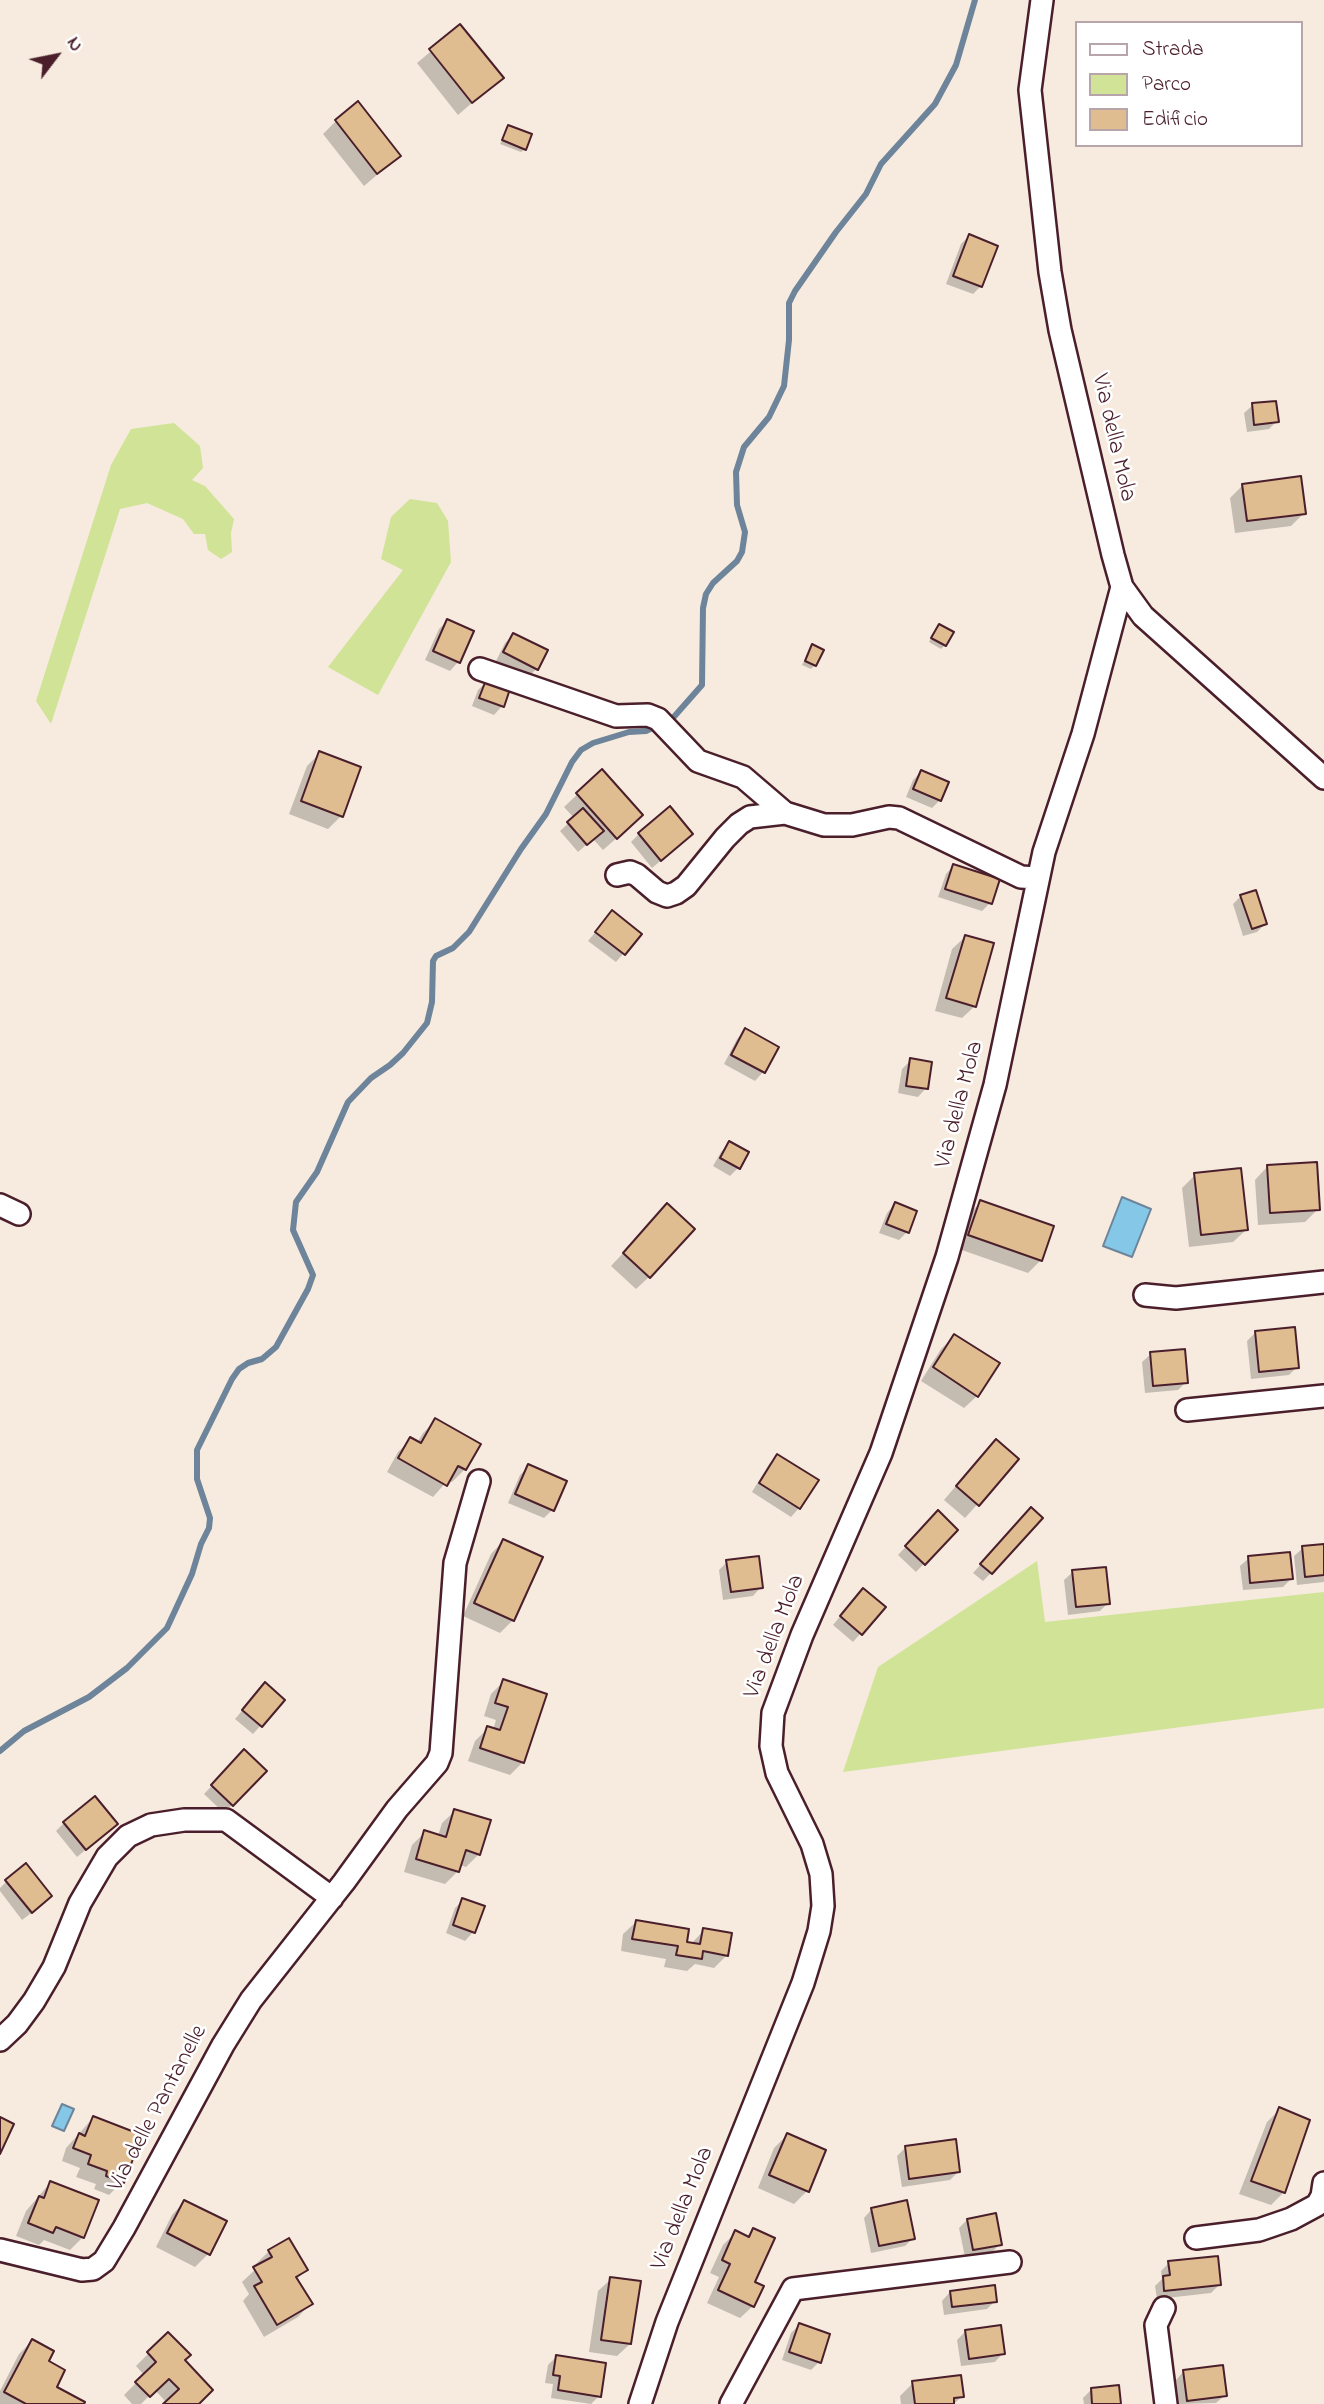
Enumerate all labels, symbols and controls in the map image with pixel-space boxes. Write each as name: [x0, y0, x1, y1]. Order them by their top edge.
north arrow: [21, 21, 91, 91]
legend: [1076, 21, 1303, 147]
text: N: [59, 32, 89, 57]
text: Strada: [1142, 35, 1204, 65]
text: Parco: [1142, 70, 1191, 100]
text: Edificio: [1142, 105, 1208, 135]
street label: Via della Mola: [1083, 371, 1141, 505]
street label: Via della Mola: [930, 1038, 992, 1172]
street label: Via della Mola: [739, 1571, 813, 1703]
street label: Via delle Pantanelle: [103, 2021, 215, 2197]
street label: Via della Mola: [646, 2143, 722, 2275]

